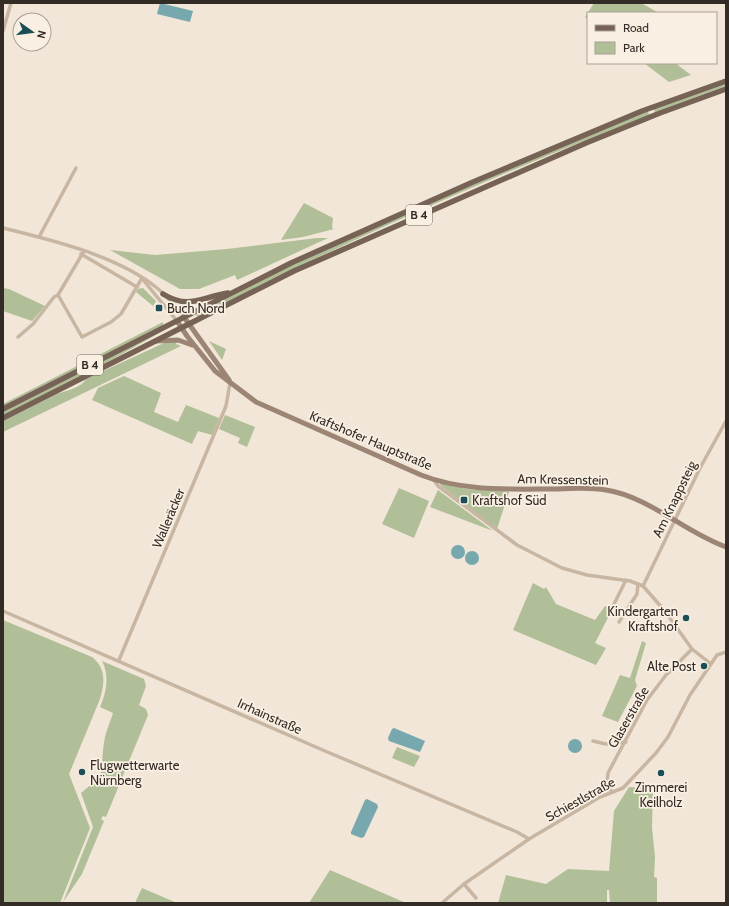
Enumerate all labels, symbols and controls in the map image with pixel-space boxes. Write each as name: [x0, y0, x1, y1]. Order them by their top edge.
north arrow: [12, 12, 52, 52]
legend: [587, 12, 717, 64]
text: Road: [623, 20, 649, 35]
text: N: [34, 29, 49, 40]
text: Park: [623, 40, 645, 55]
road number: B 4: [406, 205, 432, 225]
place label: Buch Nord: [167, 300, 225, 316]
marker: Buch Nord: [154, 303, 164, 313]
road number: B 4: [77, 355, 103, 375]
street label: Kraftshofer Hauptstraße: [307, 407, 435, 473]
street label: Am Knappsteig: [649, 458, 700, 540]
street label: Am Kressenstein: [517, 470, 609, 488]
street label: Walleräcker: [148, 485, 188, 550]
place label: Kraftshof Süd: [472, 492, 547, 508]
marker: Kraftshof Süd: [459, 495, 469, 505]
place label: Kindergarten Kraftshof: [607, 603, 679, 634]
marker: Kindergarten Kraftshof: [681, 613, 691, 623]
place label: Alte Post: [647, 658, 697, 674]
marker: Alte Post: [699, 661, 709, 671]
street label: Glaserstraße: [604, 683, 652, 751]
street label: Irrhainstraße: [235, 695, 305, 737]
place label: Flugwetterwarte Nürnberg: [90, 757, 180, 788]
marker: Flugwetterwarte Nürnberg: [77, 767, 87, 777]
marker: Zimmerei Keilholz: [656, 768, 666, 778]
street label: Schiestlstraße: [542, 773, 618, 825]
place label: Zimmerei Keilholz: [635, 779, 687, 810]

